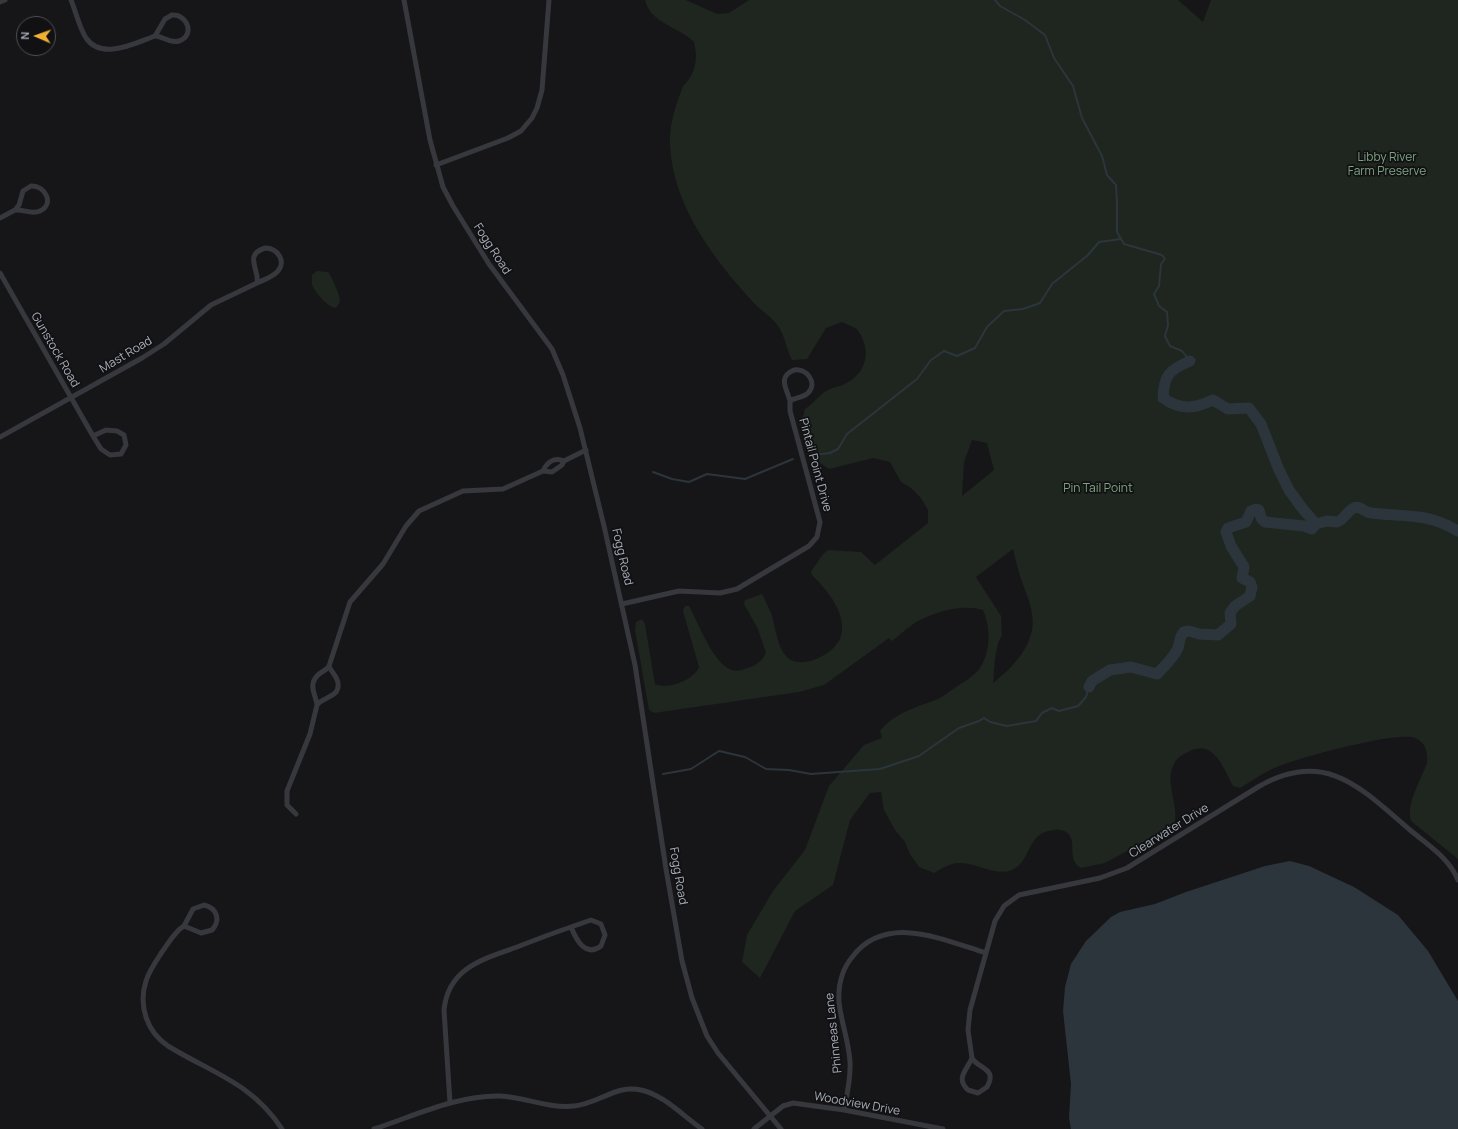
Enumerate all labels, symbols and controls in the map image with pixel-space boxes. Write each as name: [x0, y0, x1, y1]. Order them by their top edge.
north arrow: [16, 16, 56, 56]
text: N: [17, 31, 32, 40]
park label: Libby River Farm Preserve: [1348, 151, 1426, 179]
street label: Fogg Road: [470, 221, 514, 277]
street label: Gunstock Road: [28, 310, 82, 390]
street label: Mast Road: [97, 334, 155, 376]
street label: Pintail Point Drive: [796, 417, 834, 513]
park label: Pin Tail Point: [1063, 482, 1133, 496]
street label: Fogg Road: [608, 527, 636, 587]
street label: Clearwater Drive: [1127, 801, 1211, 861]
street label: Fogg Road: [666, 846, 690, 906]
street label: Phinneas Lane: [823, 992, 845, 1074]
street label: Woodview Drive: [813, 1089, 901, 1119]

